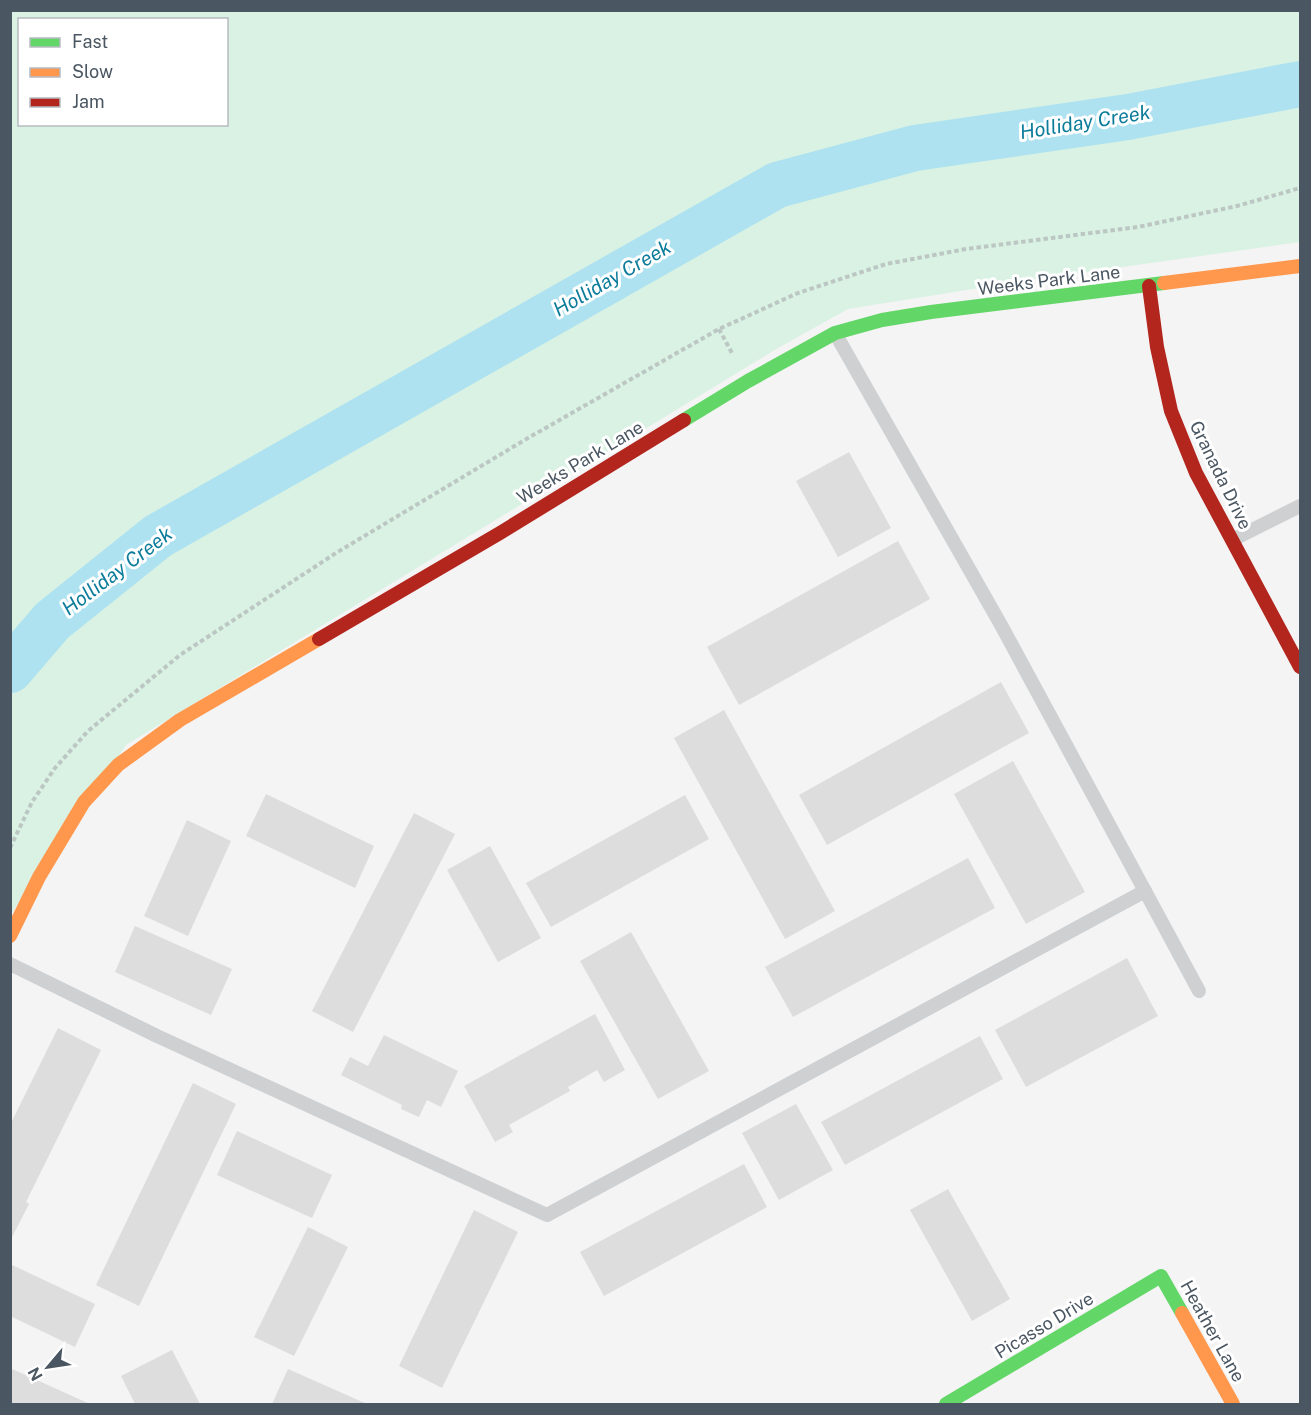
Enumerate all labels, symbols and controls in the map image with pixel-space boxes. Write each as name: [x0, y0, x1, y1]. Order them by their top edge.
legend: [18, 18, 228, 126]
text: Fast: [72, 31, 108, 52]
text: Slow: [72, 61, 113, 82]
text: Jam: [72, 91, 105, 112]
water label: Holliday Creek: [1018, 100, 1152, 144]
water label: Holliday Creek: [549, 235, 675, 321]
street label: Weeks Park Lane: [977, 261, 1121, 299]
street label: Weeks Park Lane: [513, 416, 647, 508]
street label: Granada Drive: [1186, 417, 1256, 533]
water label: Holliday Creek: [57, 522, 177, 620]
street label: Heather Lane: [1176, 1277, 1250, 1385]
street label: Picasso Drive: [991, 1287, 1097, 1363]
north arrow: [18, 1337, 78, 1397]
text: N: [24, 1364, 47, 1384]

